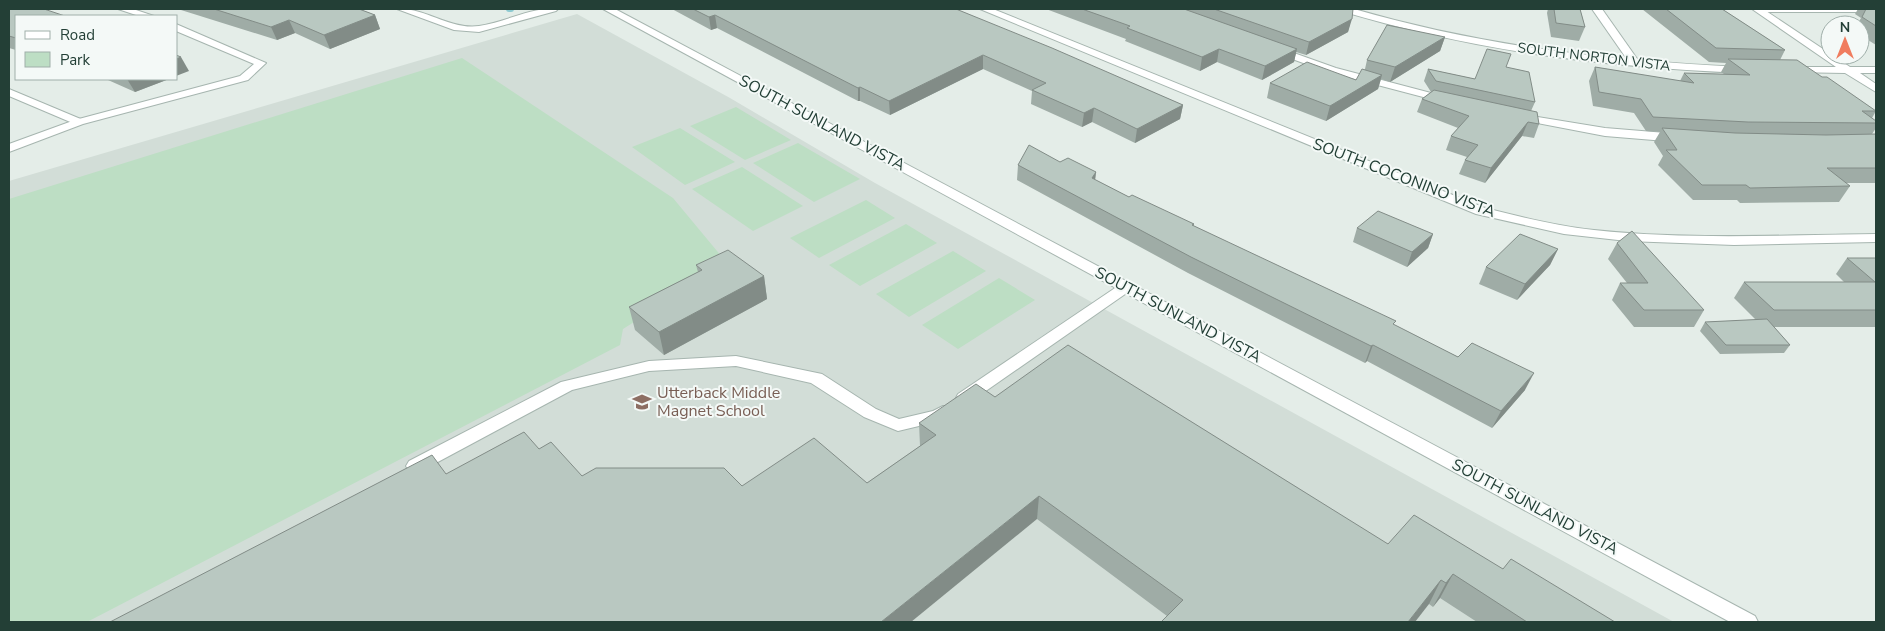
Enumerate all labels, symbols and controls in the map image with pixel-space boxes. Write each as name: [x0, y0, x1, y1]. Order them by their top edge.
legend: [15, 15, 178, 80]
north arrow: [1820, 15, 1870, 65]
text: N: [1840, 18, 1850, 37]
text: Road: [60, 25, 95, 45]
street label: SOUTH NORTON VISTA: [1516, 38, 1672, 76]
text: Park: [60, 50, 90, 70]
street label: SOUTH SUNLAND VISTA: [735, 70, 909, 176]
street label: SOUTH COCONINO VISTA: [1309, 133, 1499, 223]
street label: SOUTH SUNLAND VISTA: [1091, 262, 1265, 368]
place label: Utterback Middle Magnet School: [657, 382, 780, 422]
school or university icon: Utterback Middle Magnet School: [631, 391, 653, 413]
street label: SOUTH SUNLAND VISTA: [1448, 454, 1622, 560]

